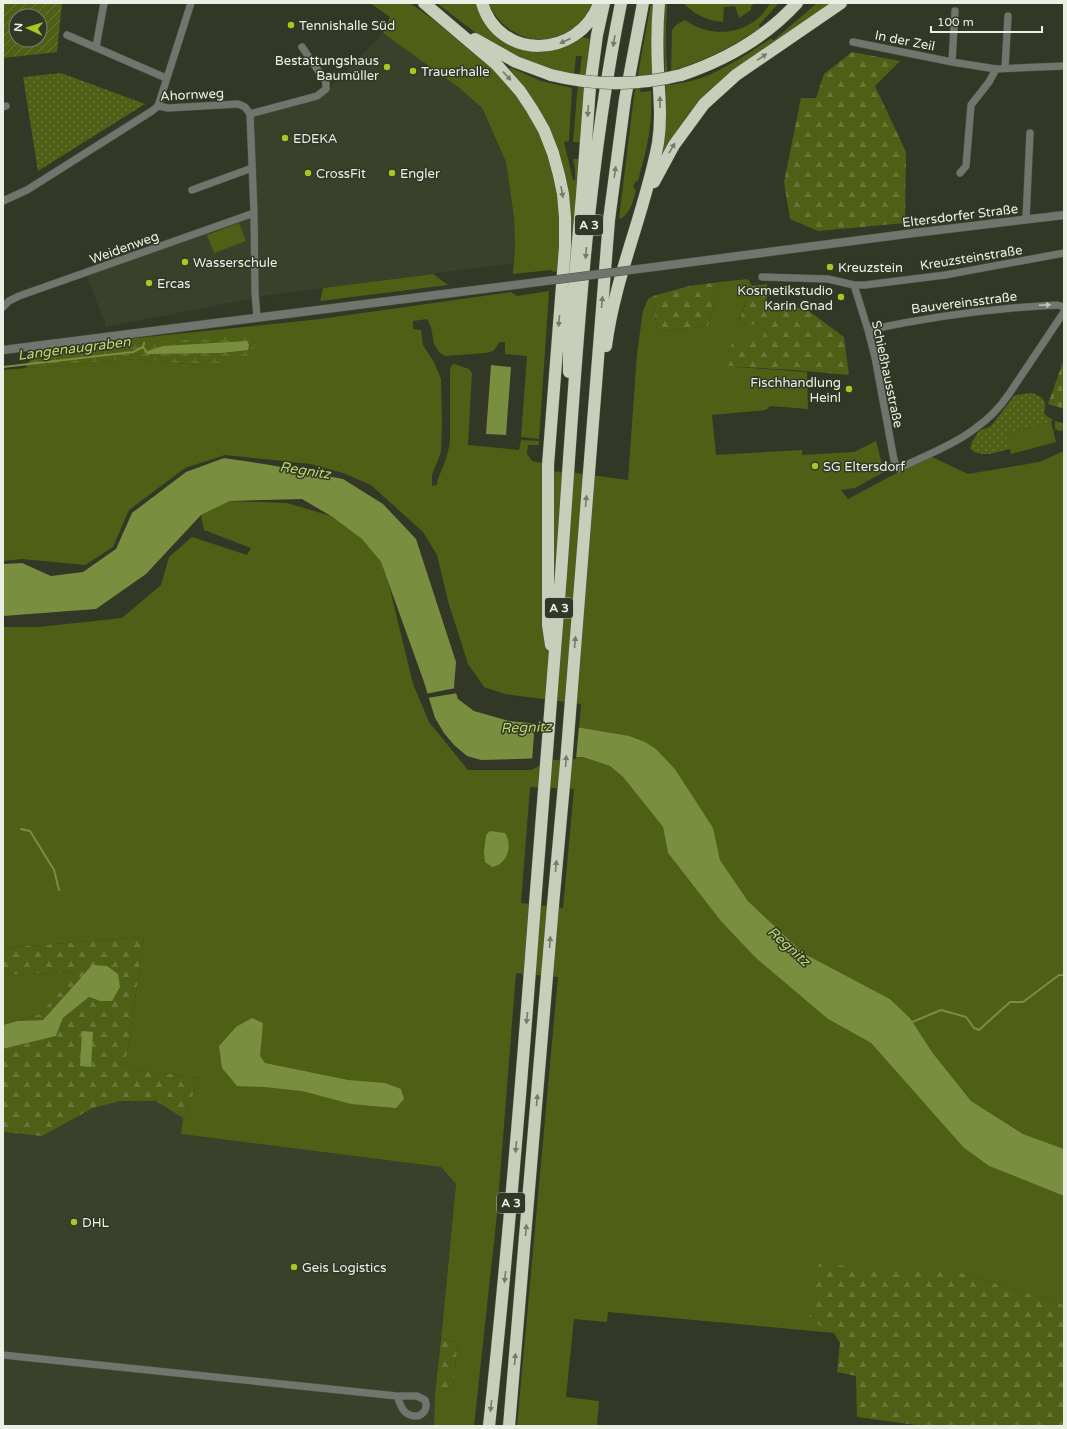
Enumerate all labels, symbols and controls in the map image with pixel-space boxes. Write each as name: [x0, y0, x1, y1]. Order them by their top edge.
north arrow: [8, 8, 48, 48]
scale bar: [931, 8, 1042, 34]
text: 100 m: [937, 15, 974, 29]
place label: Tennishalle Süd: [299, 18, 395, 34]
marker: Tennishalle Süd: [286, 20, 296, 30]
text: N: [12, 22, 25, 32]
street label: In der Zeil: [873, 27, 936, 55]
one-way arrow: [611, 35, 617, 47]
one-way arrow: [559, 38, 570, 44]
place label: Bestattungshaus Baumüller: [275, 53, 379, 84]
one-way arrow: [757, 53, 767, 61]
marker: Bestattungshaus Baumüller: [382, 62, 392, 72]
place label: Trauerhalle: [421, 64, 490, 80]
marker: Trauerhalle: [408, 66, 418, 76]
one-way arrow: [502, 71, 512, 81]
street label: Ahornweg: [160, 85, 224, 105]
one-way arrow: [657, 95, 663, 108]
one-way arrow: [584, 105, 591, 117]
place label: EDEKA: [293, 131, 338, 147]
marker: EDEKA: [280, 133, 290, 143]
one-way arrow: [668, 142, 675, 154]
place label: CrossFit: [316, 166, 366, 182]
place label: Engler: [400, 166, 440, 182]
one-way arrow: [612, 166, 619, 178]
marker: CrossFit: [303, 168, 313, 178]
marker: Engler: [387, 168, 397, 178]
one-way arrow: [560, 185, 566, 198]
street label: Eltersdorfer Straße: [901, 201, 1019, 231]
road number: A 3: [575, 215, 603, 235]
street label: Weidenweg: [88, 228, 161, 268]
street label: Kreuzsteinstraße: [919, 242, 1024, 274]
one-way arrow: [583, 247, 589, 259]
place label: Wasserschule: [193, 255, 277, 271]
marker: Wasserschule: [180, 257, 190, 267]
place label: Kreuzstein: [838, 260, 903, 276]
marker: Kreuzstein: [825, 262, 835, 272]
place label: Ercas: [157, 276, 190, 292]
marker: Ercas: [144, 278, 154, 288]
place label: Kosmetikstudio Karin Gnad: [737, 283, 833, 314]
street label: Bauvereinsstraße: [910, 289, 1018, 317]
marker: Kosmetikstudio Karin Gnad: [836, 292, 846, 302]
one-way arrow: [599, 296, 606, 308]
one-way arrow: [1039, 302, 1051, 309]
one-way arrow: [556, 315, 563, 327]
street label: Schießhausstraße: [868, 319, 906, 429]
water label: Langenaugraben: [17, 333, 132, 364]
place label: Fischhandlung Heinl: [750, 375, 841, 406]
marker: Fischhandlung Heinl: [844, 384, 854, 394]
water label: Regnitz: [278, 458, 333, 483]
place label: SG Eltersdorf: [823, 459, 905, 475]
marker: SG Eltersdorf: [810, 461, 820, 471]
one-way arrow: [583, 495, 590, 507]
road number: A 3: [545, 598, 573, 618]
one-way arrow: [572, 636, 579, 648]
water label: Regnitz: [500, 718, 554, 737]
one-way arrow: [563, 755, 570, 767]
one-way arrow: [553, 860, 560, 872]
water label: Regnitz: [764, 923, 815, 971]
one-way arrow: [546, 936, 553, 948]
one-way arrow: [523, 1012, 530, 1024]
one-way arrow: [533, 1094, 540, 1106]
one-way arrow: [512, 1141, 519, 1153]
road number: A 3: [497, 1193, 525, 1213]
place label: DHL: [82, 1215, 110, 1231]
marker: DHL: [69, 1217, 79, 1227]
one-way arrow: [522, 1224, 529, 1236]
place label: Geis Logistics: [302, 1260, 386, 1276]
marker: Geis Logistics: [289, 1262, 299, 1272]
one-way arrow: [501, 1271, 508, 1283]
one-way arrow: [511, 1353, 518, 1365]
one-way arrow: [488, 1400, 495, 1412]

